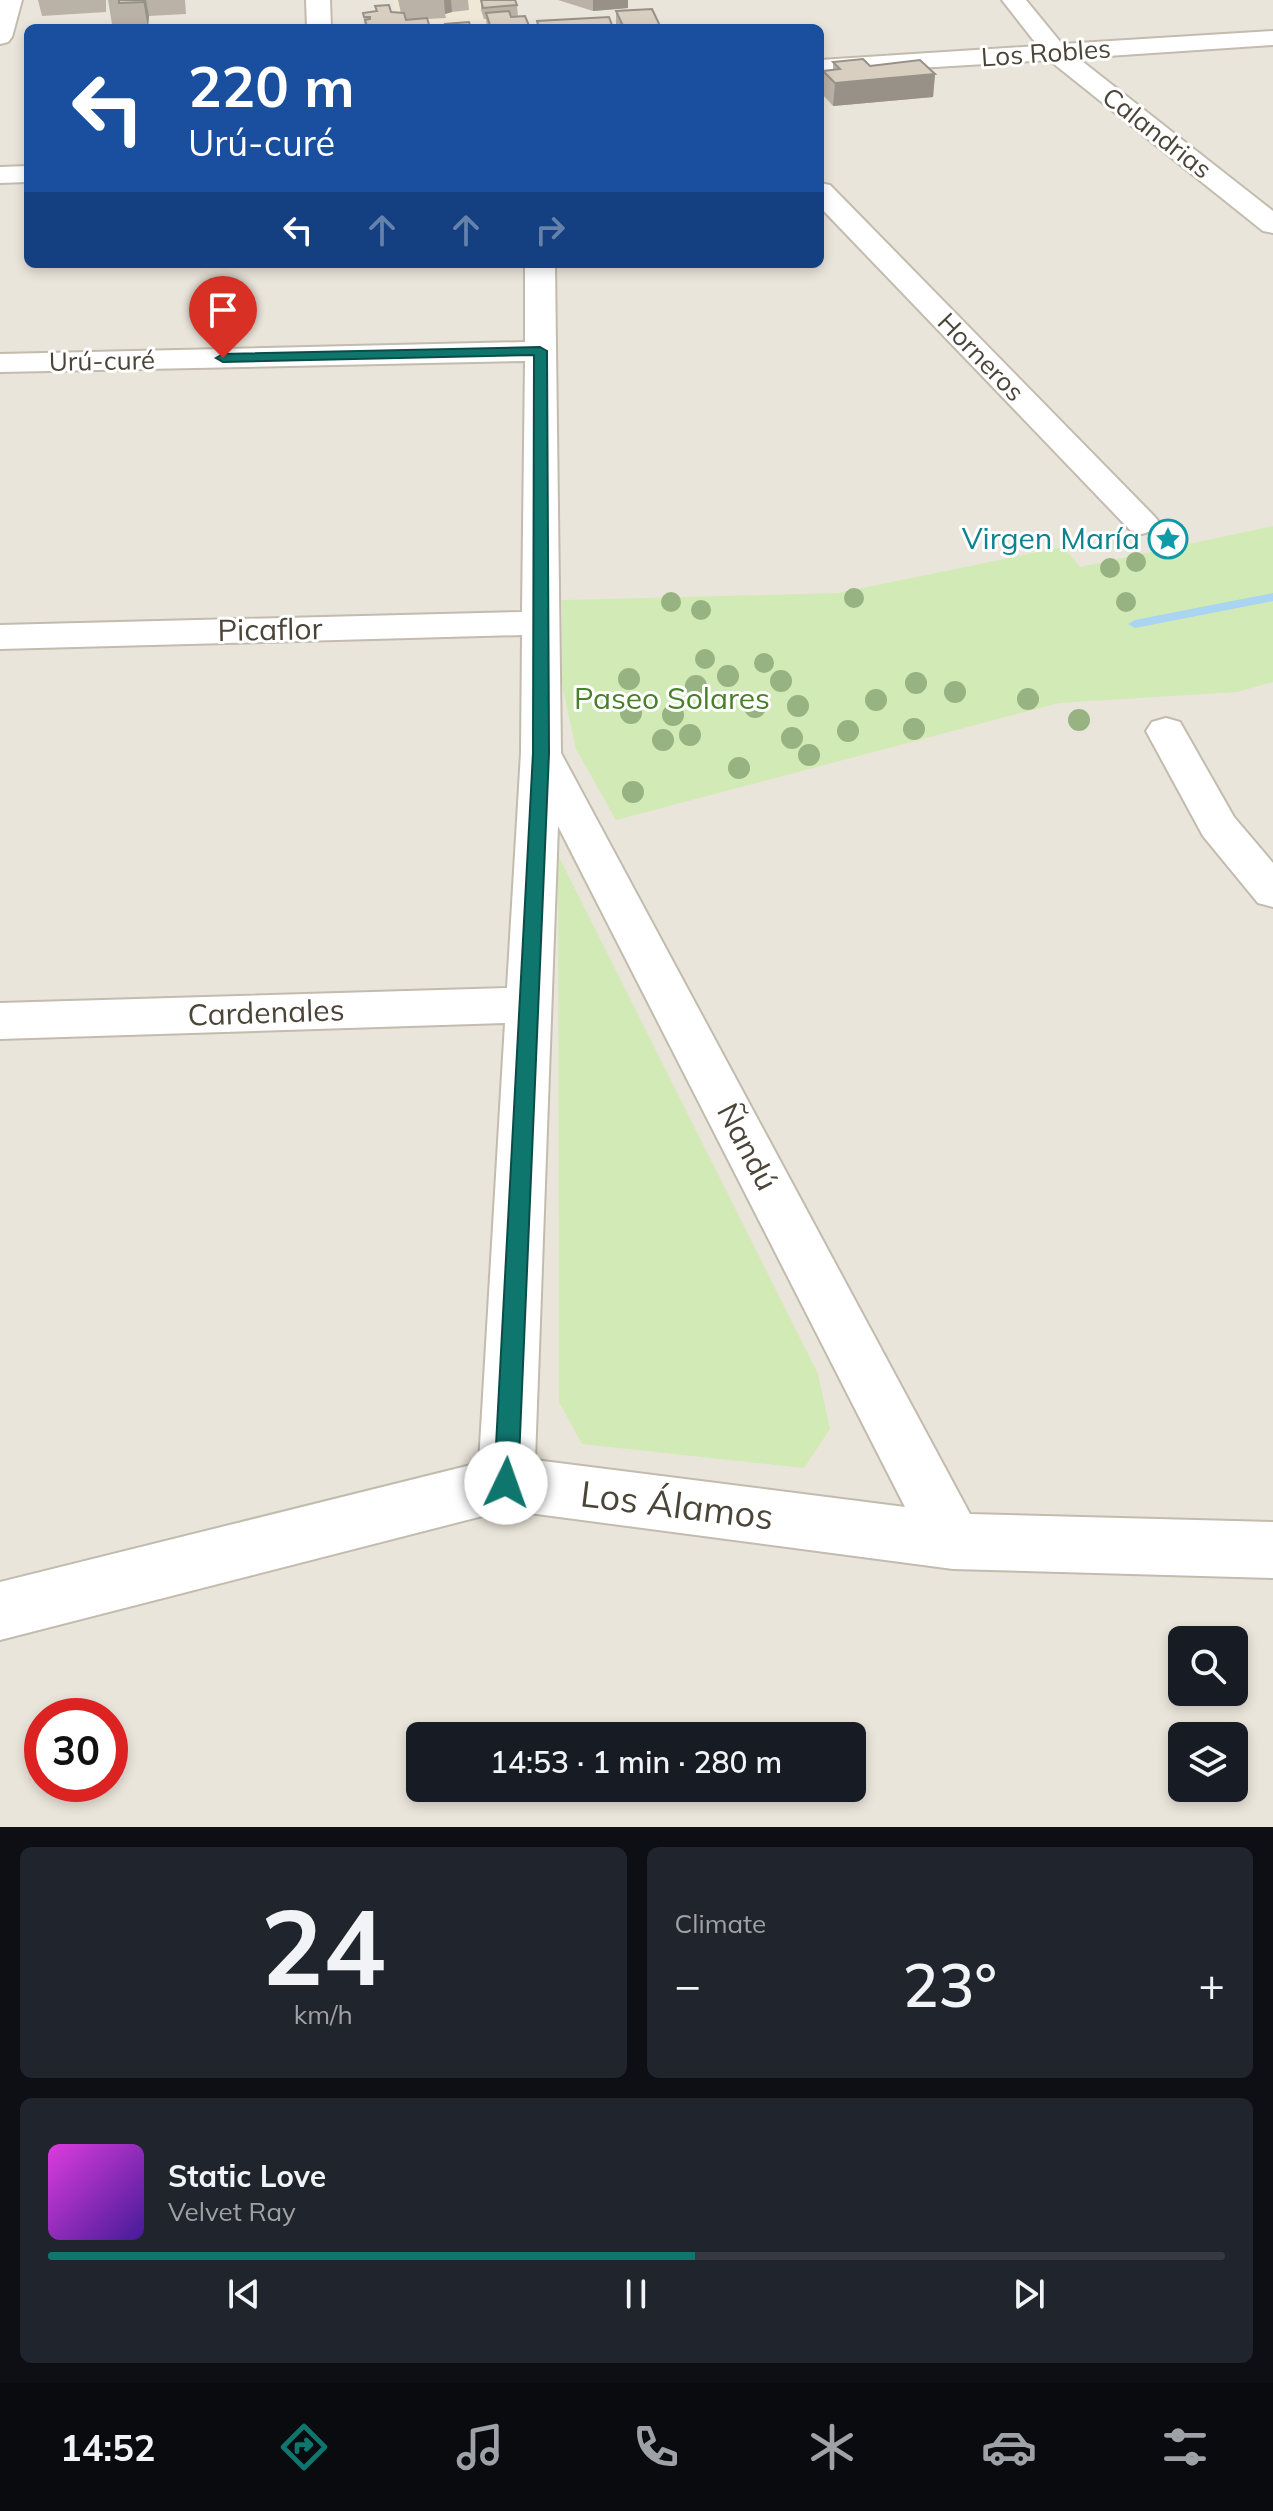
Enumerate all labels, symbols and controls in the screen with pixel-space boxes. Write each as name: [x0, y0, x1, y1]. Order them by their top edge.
street label: Los Robles: [980, 32, 1112, 73]
text: 220 m: [188, 51, 355, 121]
icon: left: [56, 56, 160, 160]
street label: Calandrias: [1096, 80, 1219, 186]
text: Urú-curé: [188, 120, 335, 165]
icon: left: [276, 208, 320, 252]
icon: ahead: [360, 208, 404, 252]
icon: ahead: [444, 208, 488, 252]
icon: right: [528, 208, 572, 252]
pin: [189, 276, 257, 358]
icon: arrive: [201, 288, 245, 332]
street label: Horneros: [931, 305, 1032, 408]
street label: Urú-curé: [49, 343, 155, 378]
place icon: Virgen María: [1147, 518, 1189, 560]
place label: Virgen María: [962, 519, 1140, 557]
street label: Picaflor: [217, 609, 323, 649]
park label: Paseo Solares: [574, 679, 770, 717]
street label: Cardenales: [187, 990, 345, 1034]
street label: Ñandú: [709, 1096, 787, 1197]
position arrow: [464, 1441, 548, 1525]
street label: Los Álamos: [578, 1470, 776, 1539]
map controls: [1168, 1626, 1248, 1802]
button: search: [1168, 1626, 1248, 1706]
speed limit sign: 30: [24, 1698, 128, 1802]
button: layers: [1168, 1722, 1248, 1802]
text: 14:53 · 1 min · 280 m: [490, 1743, 782, 1781]
text: 24: [261, 1880, 386, 2011]
text: Climate: [675, 1907, 766, 1940]
text: 23°: [903, 1947, 997, 2022]
text: −: [675, 1957, 701, 2012]
text: +: [1199, 1957, 1225, 2012]
text: km/h: [294, 1998, 353, 2031]
text: Static Love: [168, 2157, 326, 2195]
text: Velvet Ray: [168, 2195, 296, 2228]
icon: previous: [222, 2272, 266, 2316]
icon: pause: [614, 2272, 658, 2316]
icon: next: [1007, 2272, 1051, 2316]
icon: directions: [276, 2419, 332, 2475]
icon: music: [452, 2419, 508, 2475]
icon: phone: [628, 2419, 684, 2475]
icon: climate: [804, 2419, 860, 2475]
icon: car: [981, 2419, 1037, 2475]
icon: filters: [1157, 2419, 1213, 2475]
text: 14:52: [60, 2425, 155, 2470]

